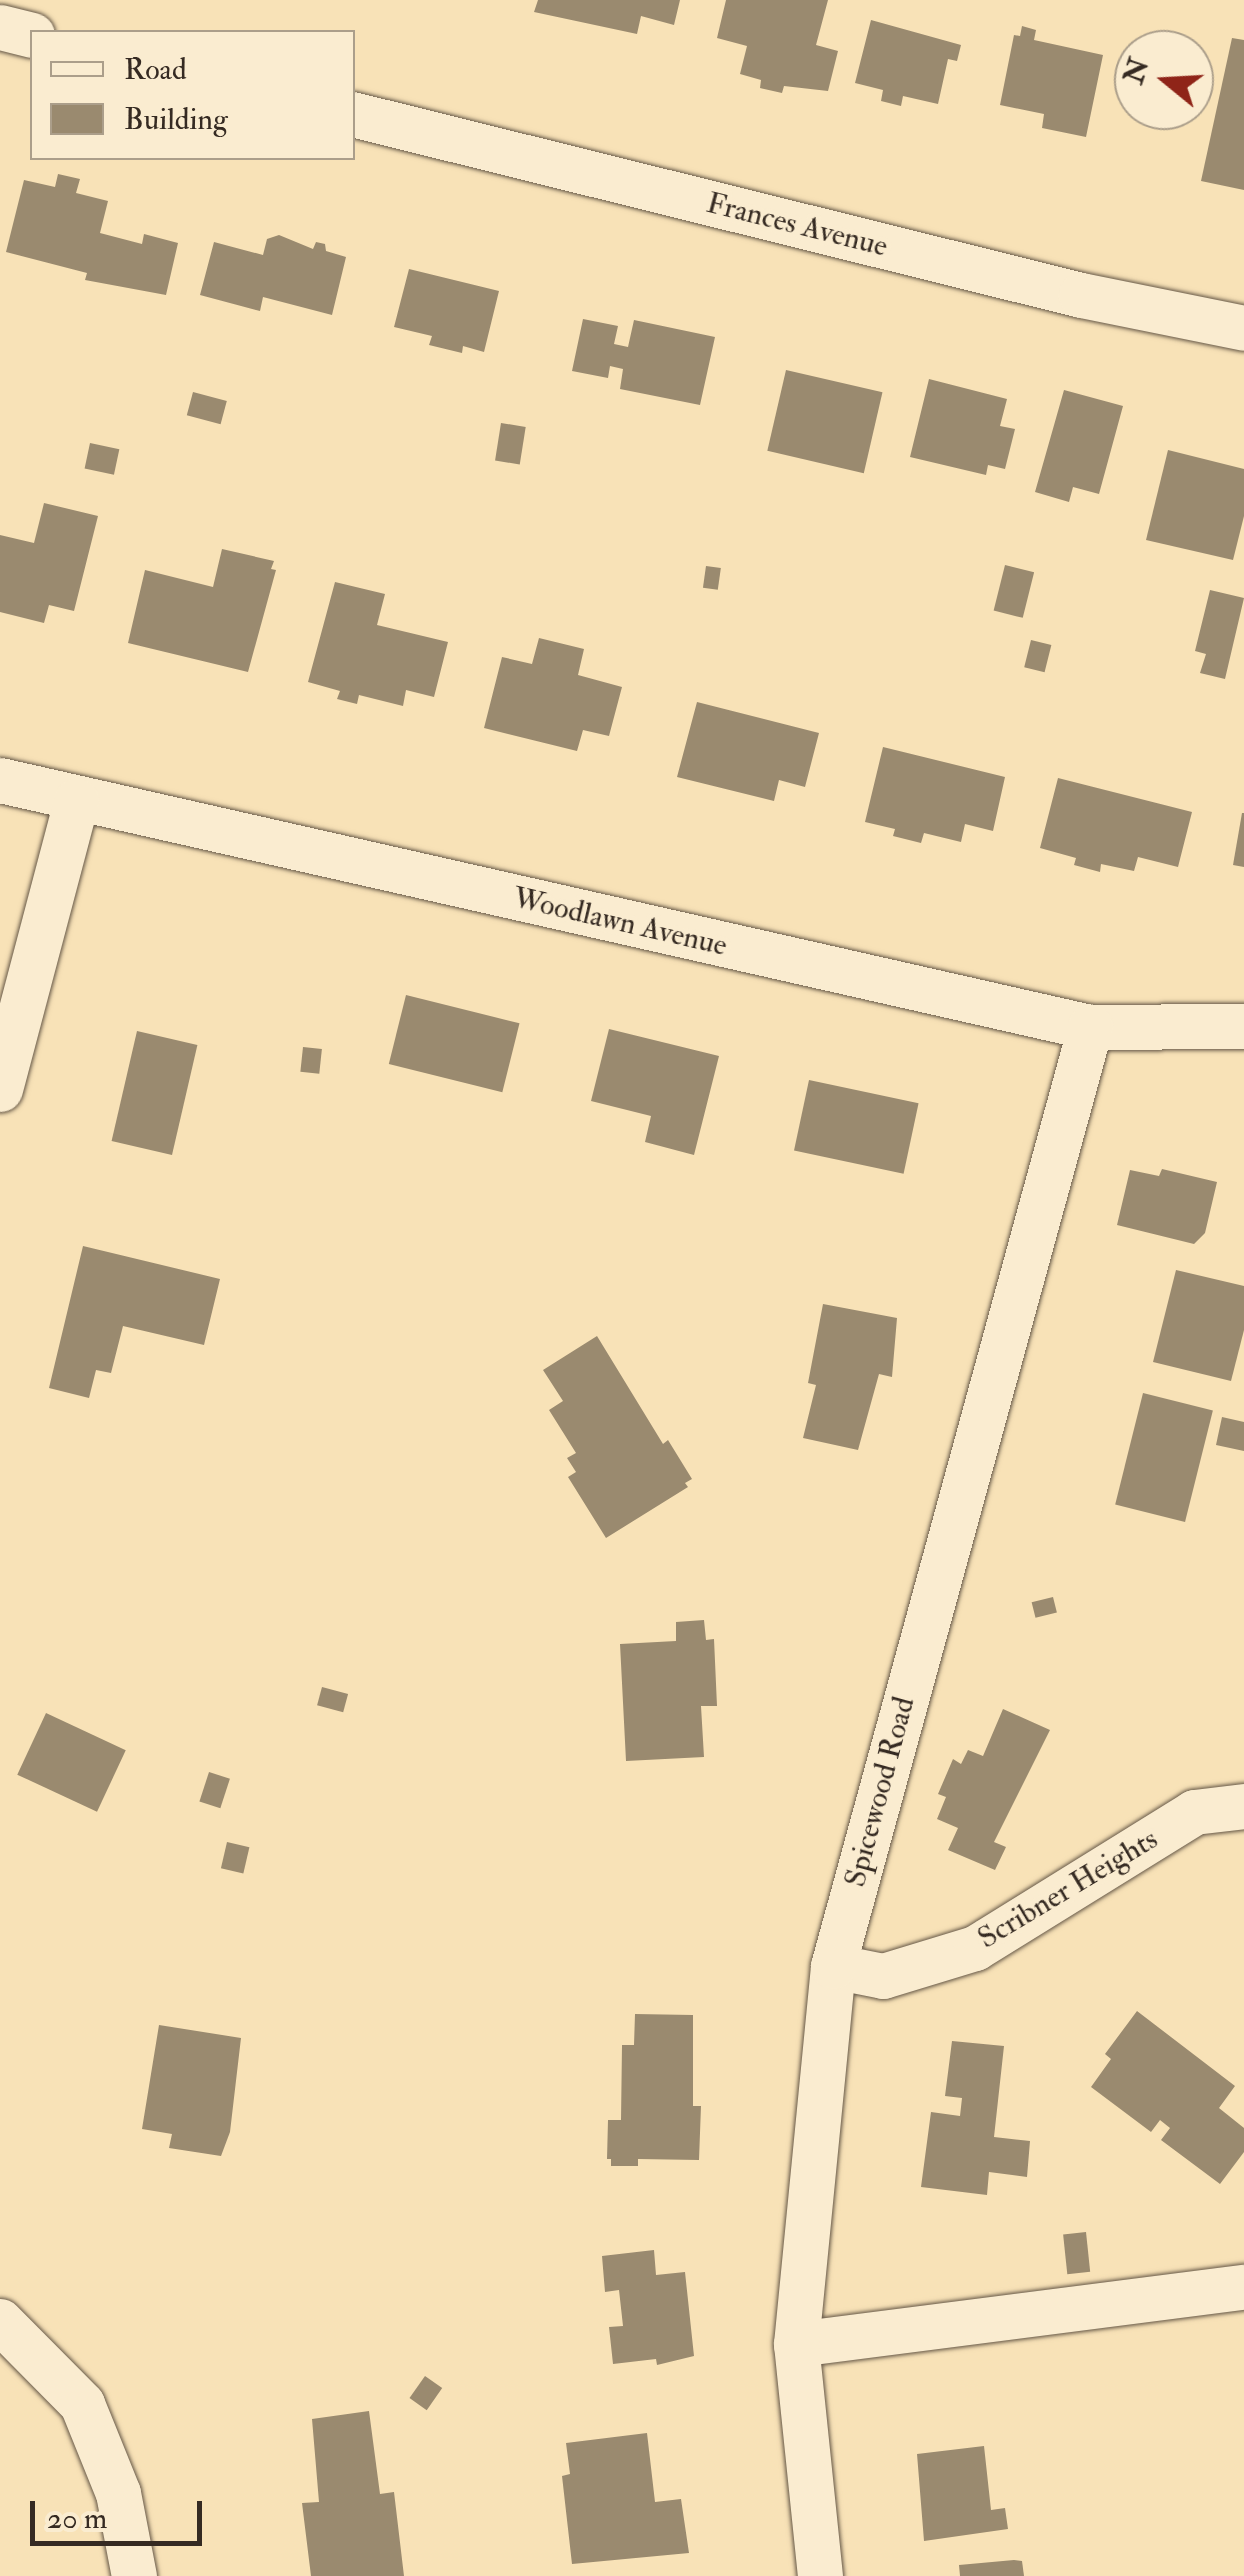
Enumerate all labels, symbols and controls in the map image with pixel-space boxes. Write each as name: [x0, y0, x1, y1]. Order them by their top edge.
legend: [30, 30, 355, 160]
north arrow: [1114, 30, 1214, 130]
text: Road: [124, 51, 187, 88]
text: N: [1116, 54, 1157, 89]
text: Building: [124, 101, 228, 138]
street label: Frances Avenue: [703, 185, 891, 265]
street label: Woodlawn Avenue: [510, 880, 730, 964]
street label: Spicewood Road: [837, 1693, 923, 1891]
street label: Scribner Heights: [972, 1821, 1164, 1957]
scale bar: [35, 2481, 208, 2543]
text: 20 m: [47, 2500, 107, 2537]

